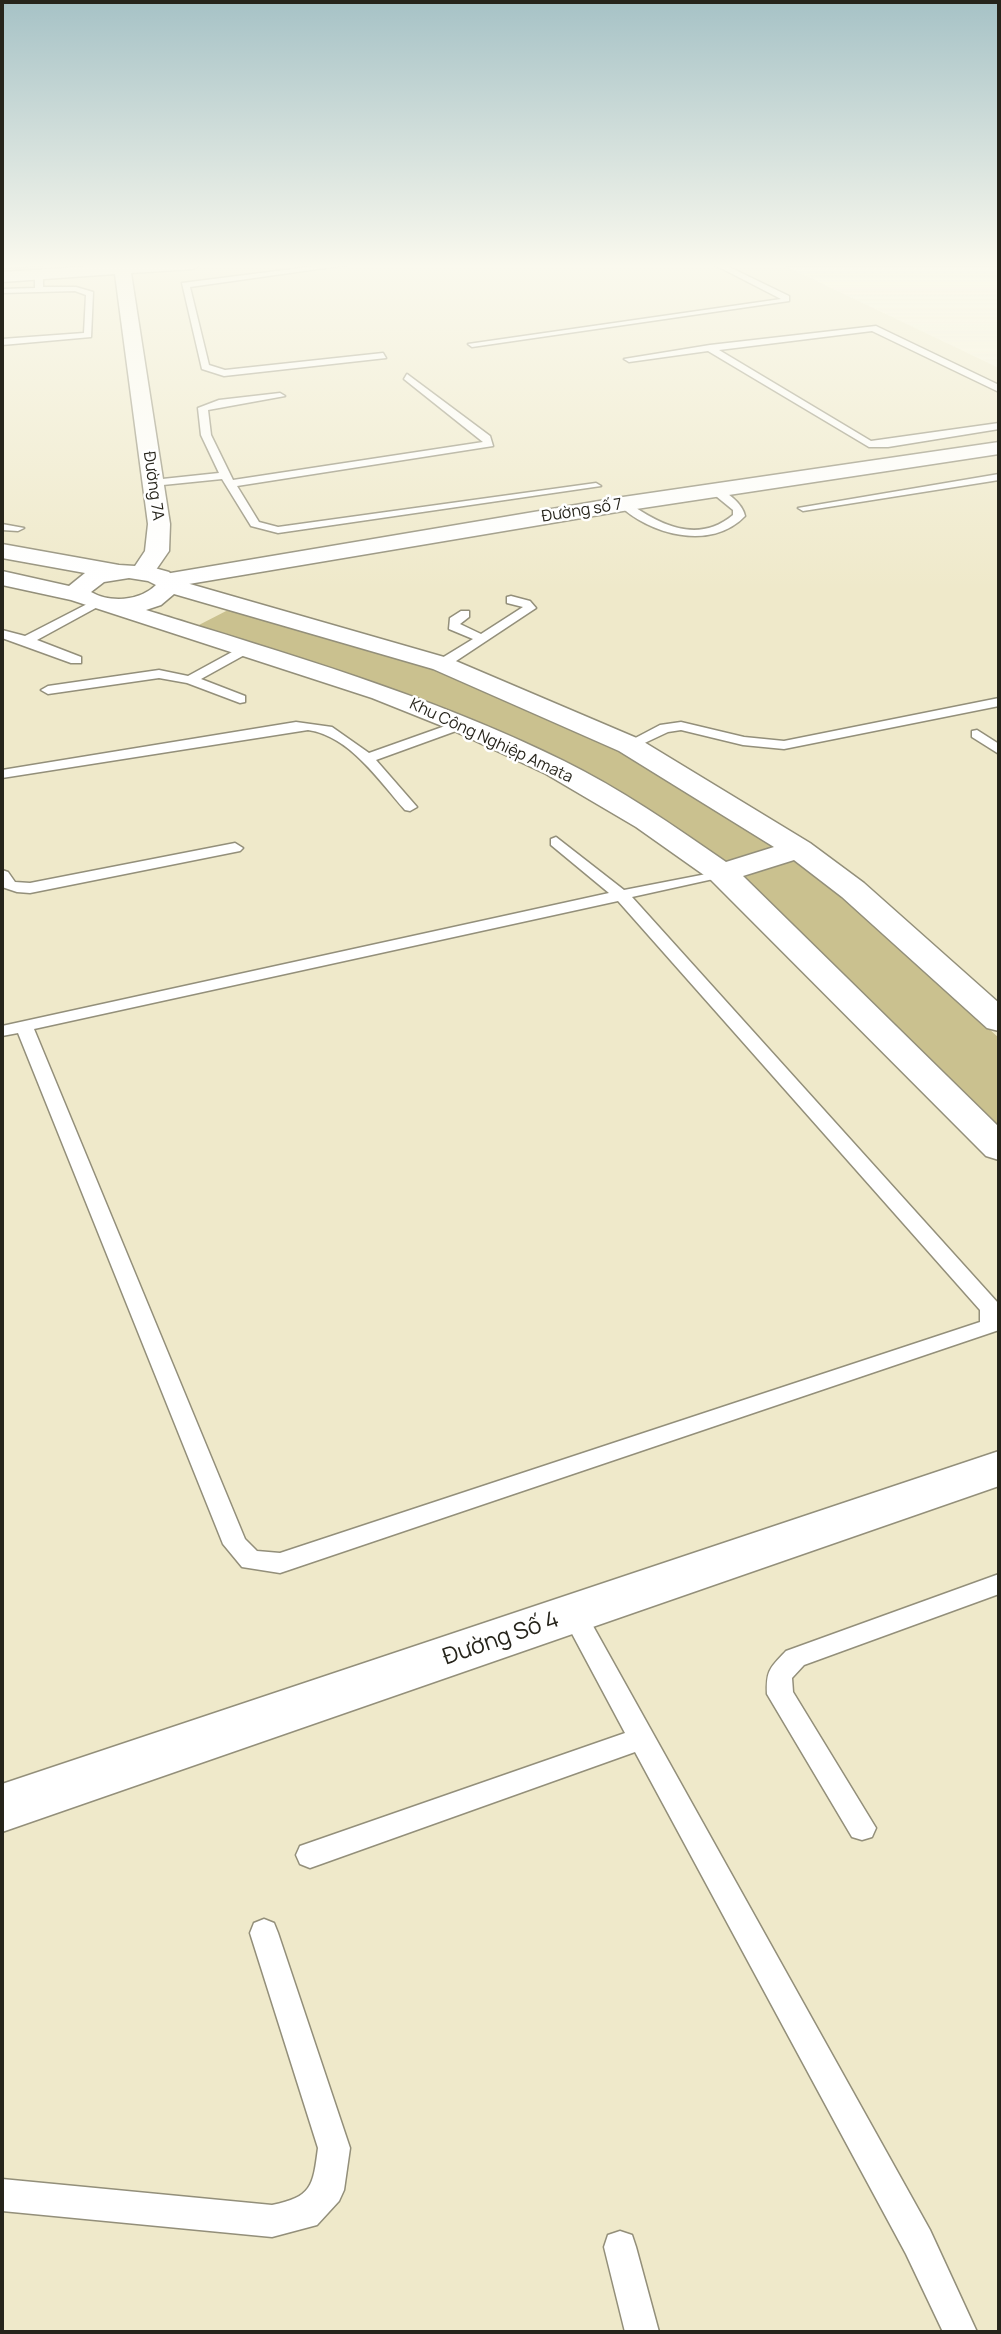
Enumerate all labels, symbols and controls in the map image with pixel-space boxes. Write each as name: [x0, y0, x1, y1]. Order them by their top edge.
street label: Đường 7A: [139, 450, 167, 522]
street label: Đường số 7: [540, 495, 624, 527]
street label: Khu Công Nghiệp Amata: [406, 695, 576, 787]
street label: Đường Số 4: [439, 1606, 563, 1672]

